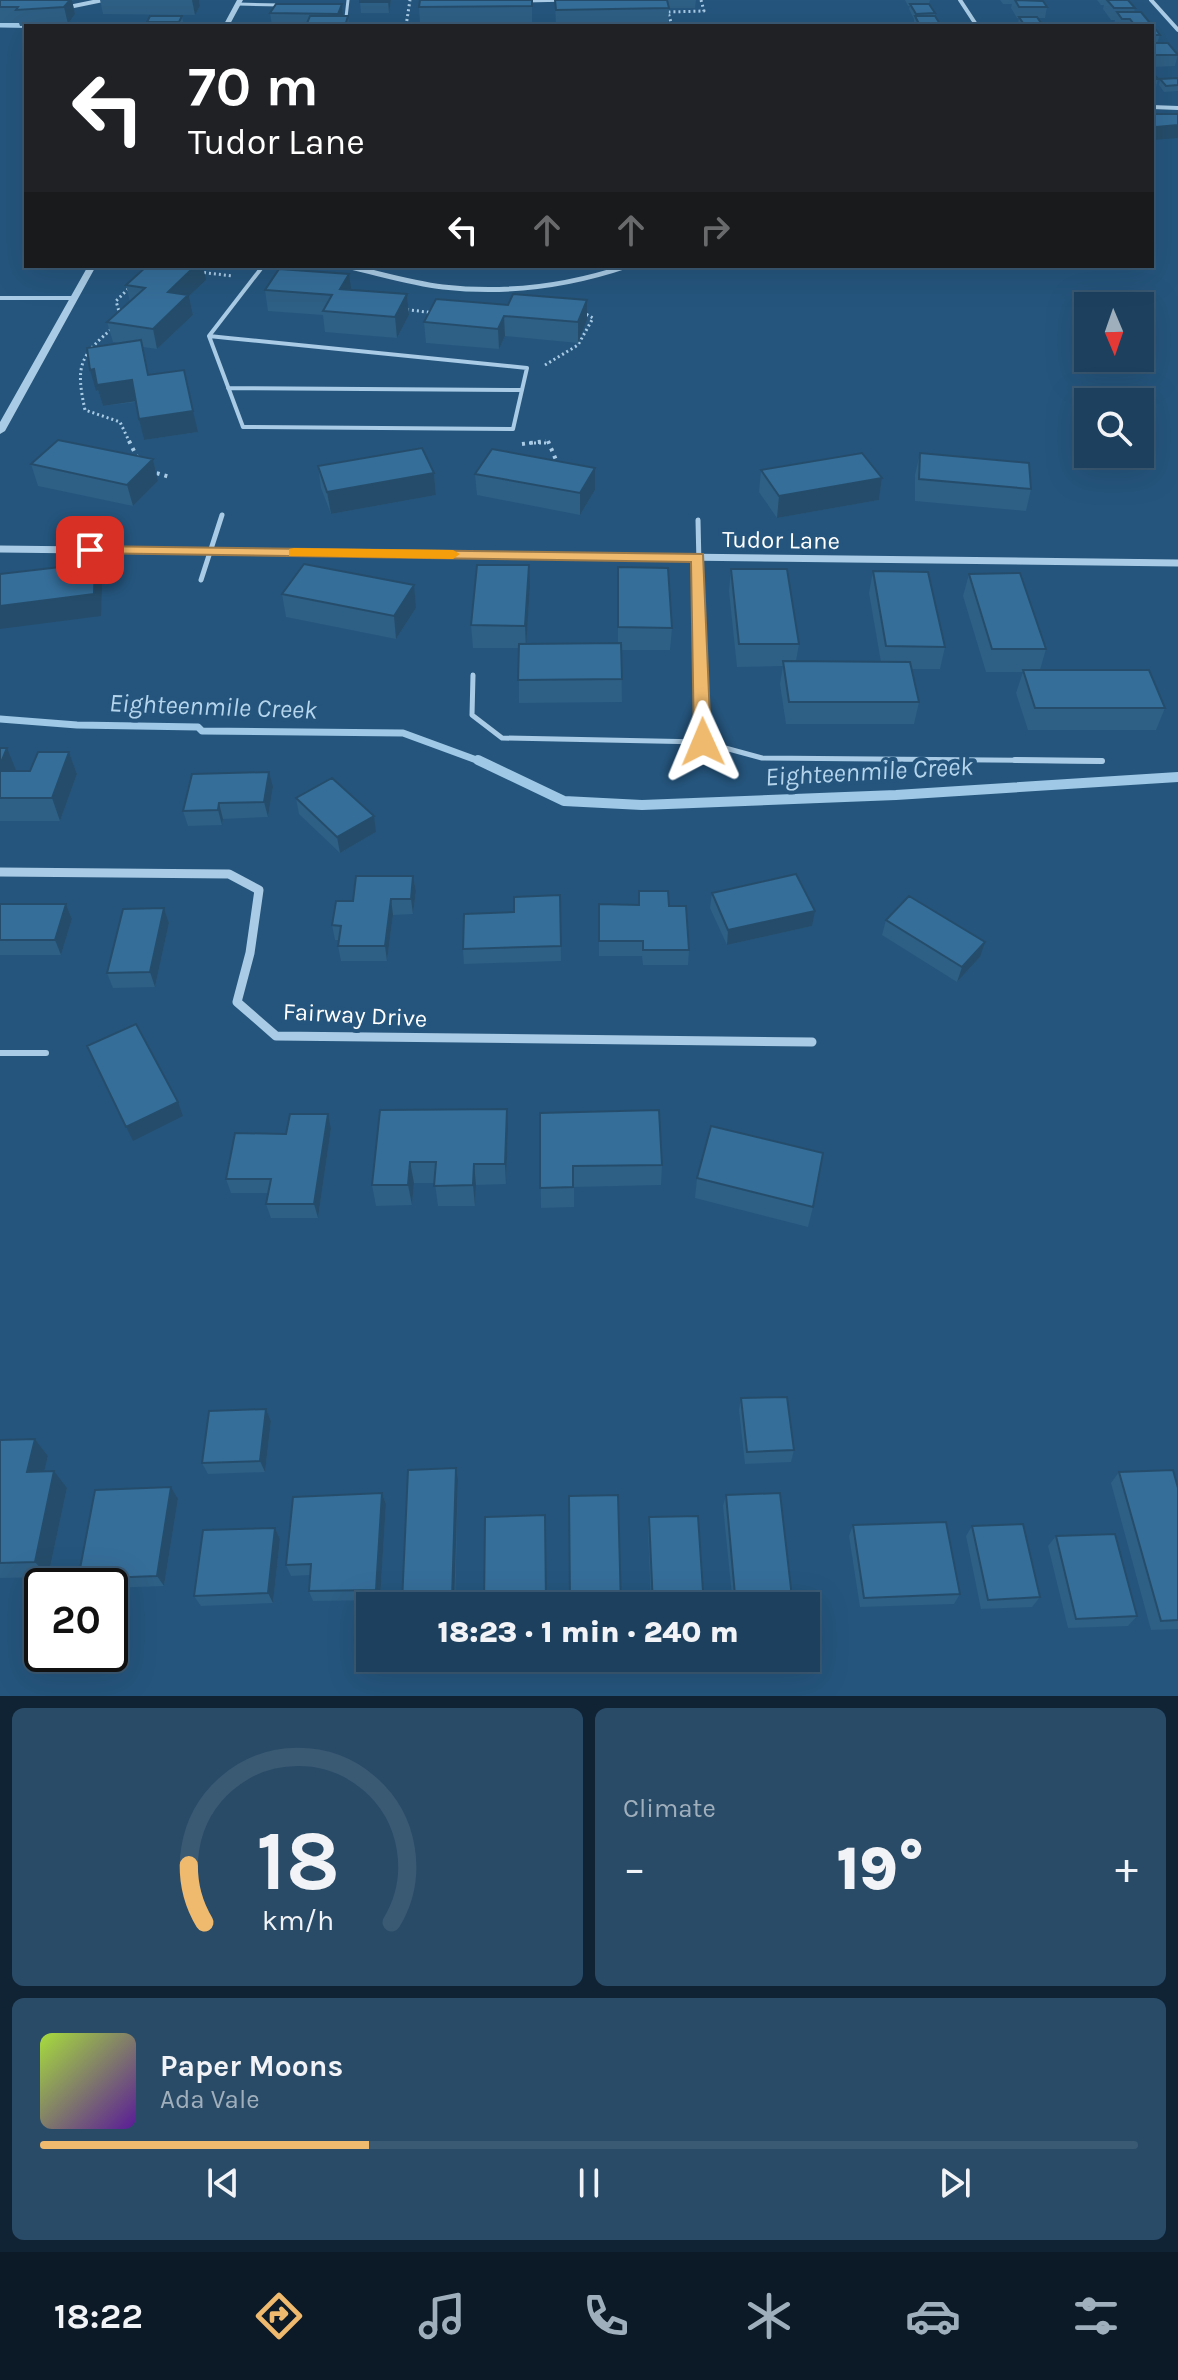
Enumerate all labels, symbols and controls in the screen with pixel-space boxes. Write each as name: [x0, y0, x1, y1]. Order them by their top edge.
text: 70 m: [188, 54, 319, 119]
icon: left: [56, 56, 160, 160]
text: Tudor Lane: [188, 121, 365, 163]
icon: left: [441, 208, 485, 252]
icon: ahead: [525, 208, 569, 252]
icon: ahead: [609, 208, 653, 252]
icon: right: [693, 208, 737, 252]
north arrow: [1074, 292, 1154, 372]
map controls: [1074, 292, 1154, 468]
button: search: [1074, 388, 1154, 468]
pin: [56, 516, 124, 584]
street label: Tudor Lane: [722, 525, 840, 555]
icon: arrive: [68, 528, 112, 572]
water label: Eighteenmile Creek: [108, 687, 318, 726]
position arrow: [661, 700, 745, 784]
water label: Eighteenmile Creek: [764, 751, 975, 792]
street label: Fairway Drive: [282, 997, 428, 1033]
speed limit sign: 20: [24, 1568, 128, 1672]
text: 18:23 · 1 min · 240 m: [437, 1614, 739, 1650]
text: Climate: [623, 1793, 716, 1824]
text: 18: [256, 1813, 339, 1910]
text: 19°: [837, 1834, 924, 1904]
text: −: [623, 1843, 646, 1894]
text: +: [1115, 1843, 1138, 1894]
text: km/h: [261, 1904, 334, 1937]
text: Paper Moons: [160, 2048, 343, 2084]
text: Ada Vale: [160, 2084, 260, 2115]
icon: previous: [201, 2161, 245, 2205]
icon: pause: [567, 2161, 611, 2205]
icon: next: [933, 2161, 977, 2205]
icon: directions: [251, 2288, 307, 2344]
icon: music: [414, 2288, 470, 2344]
icon: phone: [578, 2288, 634, 2344]
icon: climate: [741, 2288, 797, 2344]
icon: car: [905, 2288, 961, 2344]
icon: filters: [1068, 2288, 1124, 2344]
text: 18:22: [54, 2295, 143, 2337]

